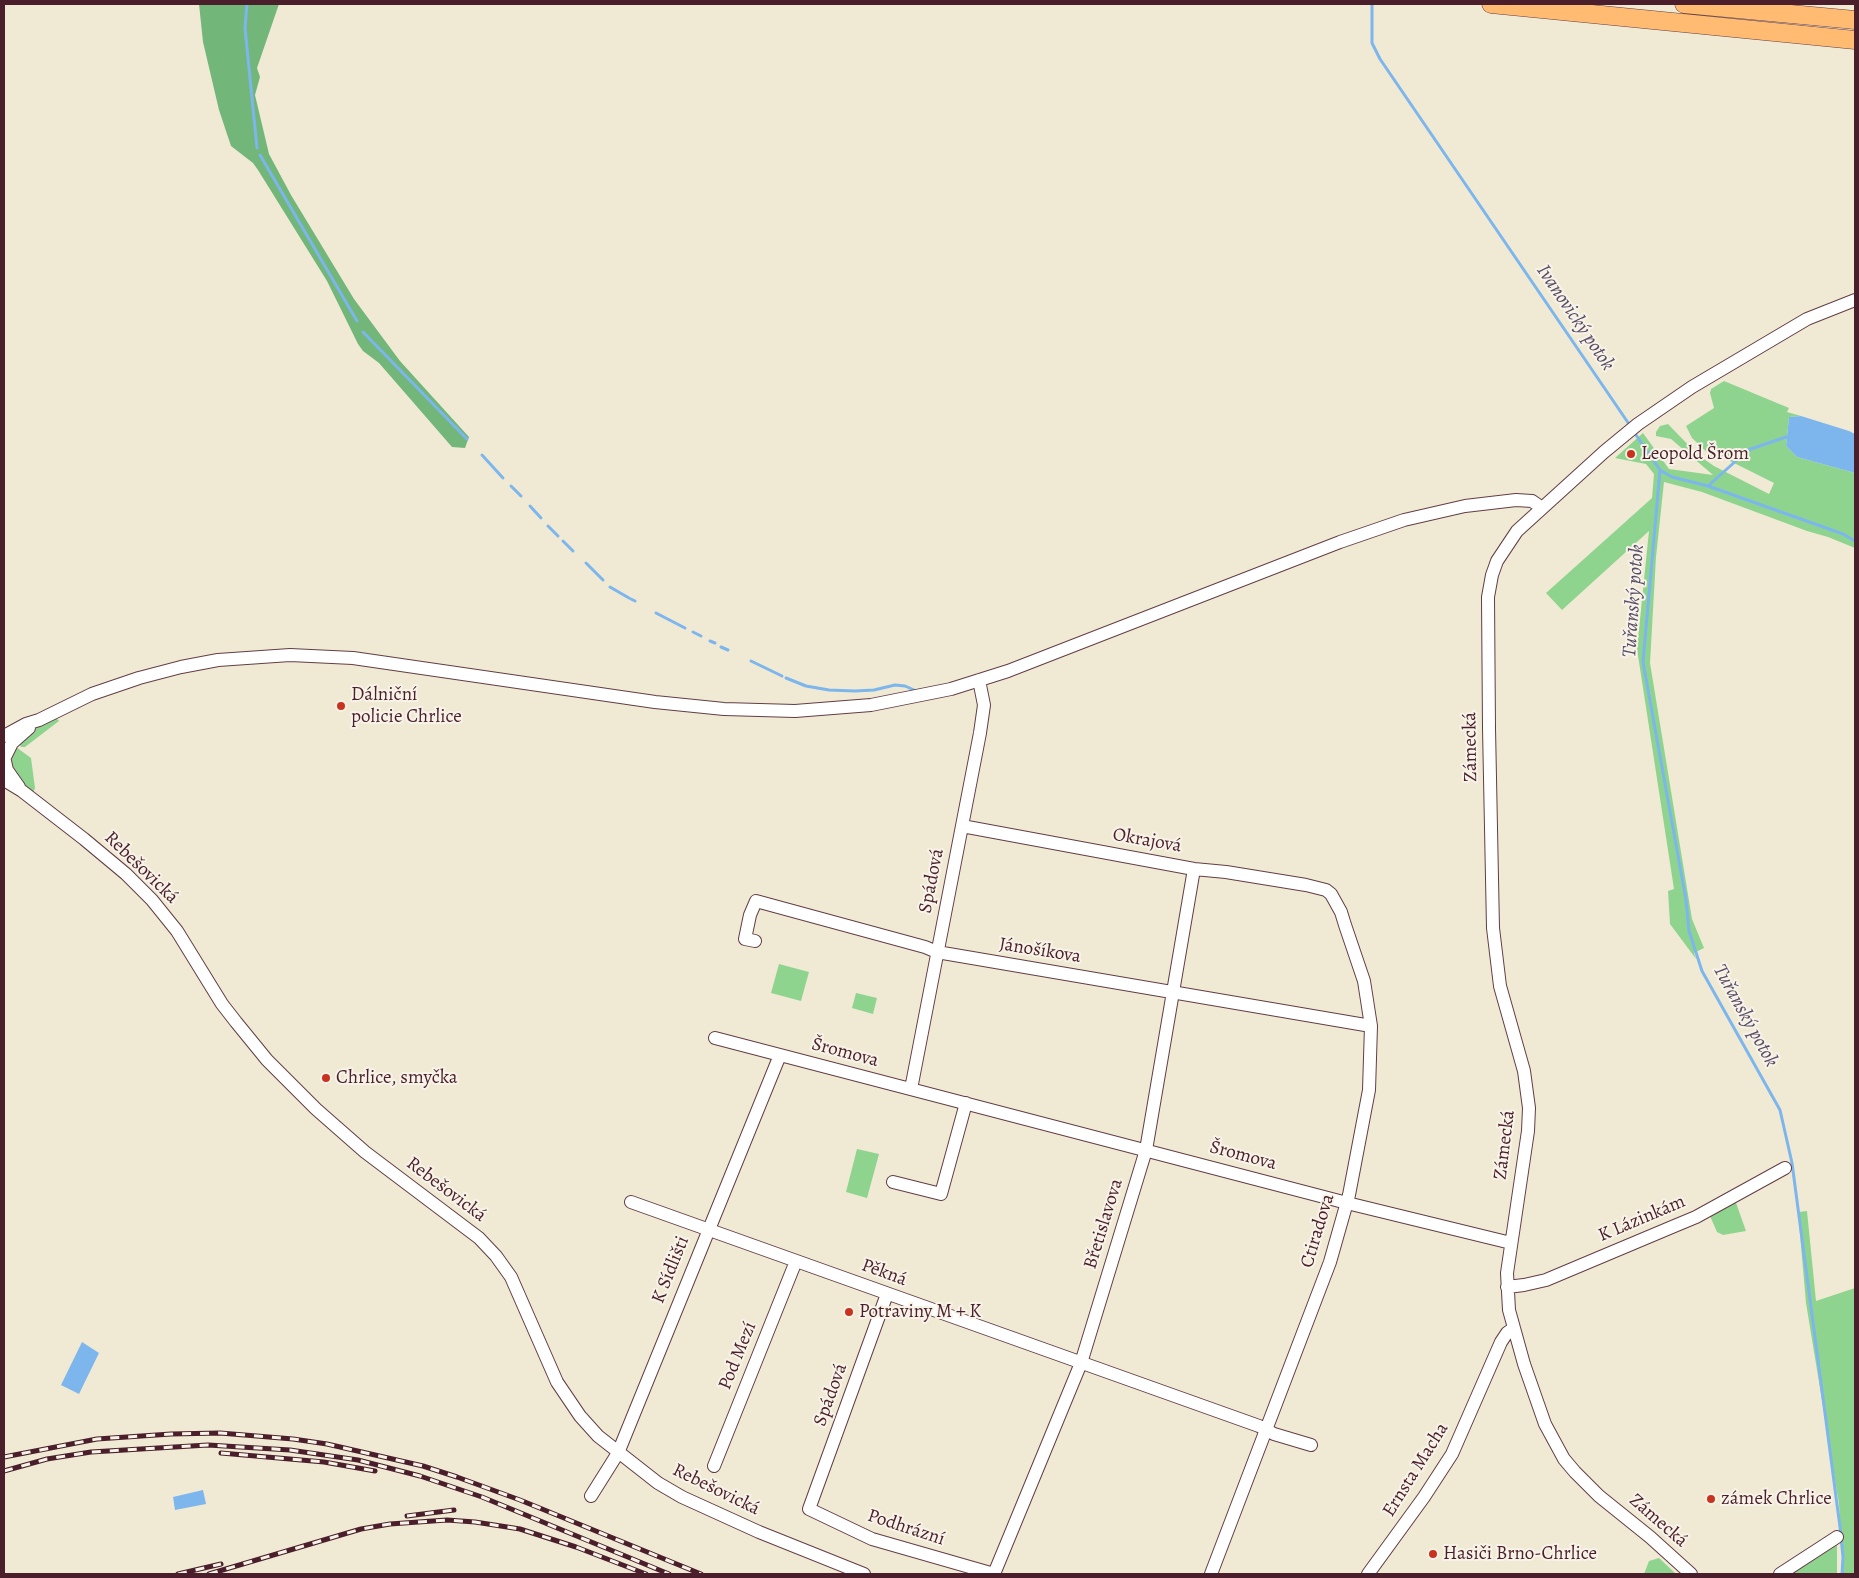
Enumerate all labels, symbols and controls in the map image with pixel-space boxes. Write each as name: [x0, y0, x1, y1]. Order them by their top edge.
water label: Ivanovický potok: [1531, 260, 1619, 376]
place label: Leopold Šrom: [1641, 443, 1749, 465]
marker: Leopold Šrom: [1625, 448, 1637, 460]
water label: Tuřanský potok: [1618, 544, 1650, 658]
place label: Dálniční policie Chrlice: [351, 684, 462, 728]
marker: Dálniční policie Chrlice: [335, 700, 347, 712]
street label: Zámecká: [1459, 712, 1483, 782]
street label: Okrajová: [1111, 824, 1183, 858]
street label: Rebešovická: [99, 827, 183, 909]
street label: Spádová: [915, 847, 949, 915]
street label: Jánošíkova: [997, 933, 1083, 969]
water label: Tuřanský potok: [1707, 961, 1783, 1071]
street label: Šromova: [809, 1033, 881, 1073]
place label: Chrlice, smyčka: [336, 1067, 458, 1089]
marker: Chrlice, smyčka: [320, 1072, 332, 1084]
street label: Zámecká: [1489, 1109, 1521, 1181]
street label: Šromova: [1207, 1136, 1279, 1176]
street label: Rebešovická: [401, 1153, 491, 1227]
street label: Břetislavova: [1079, 1176, 1129, 1272]
street label: K Lázinkám: [1595, 1190, 1689, 1248]
street label: Ctiradova: [1296, 1191, 1340, 1271]
street label: K Sídlišti: [647, 1233, 695, 1307]
street label: Pěkná: [858, 1254, 910, 1292]
place label: Potraviny M + K: [859, 1301, 981, 1323]
marker: Potraviny M + K: [843, 1306, 855, 1318]
street label: Pod Mezí: [714, 1319, 762, 1393]
street label: Spádová: [809, 1360, 853, 1430]
street label: Ernsta Macha: [1378, 1419, 1454, 1521]
street label: Rebešovická: [669, 1459, 763, 1521]
place label: zámek Chrlice: [1721, 1488, 1832, 1510]
street label: Zámecká: [1624, 1489, 1692, 1553]
marker: zámek Chrlice: [1705, 1493, 1717, 1505]
street label: Podhrázní: [864, 1505, 948, 1551]
place label: Hasiči Brno-Chrlice: [1443, 1543, 1597, 1565]
marker: Hasiči Brno-Chrlice: [1427, 1548, 1439, 1560]

